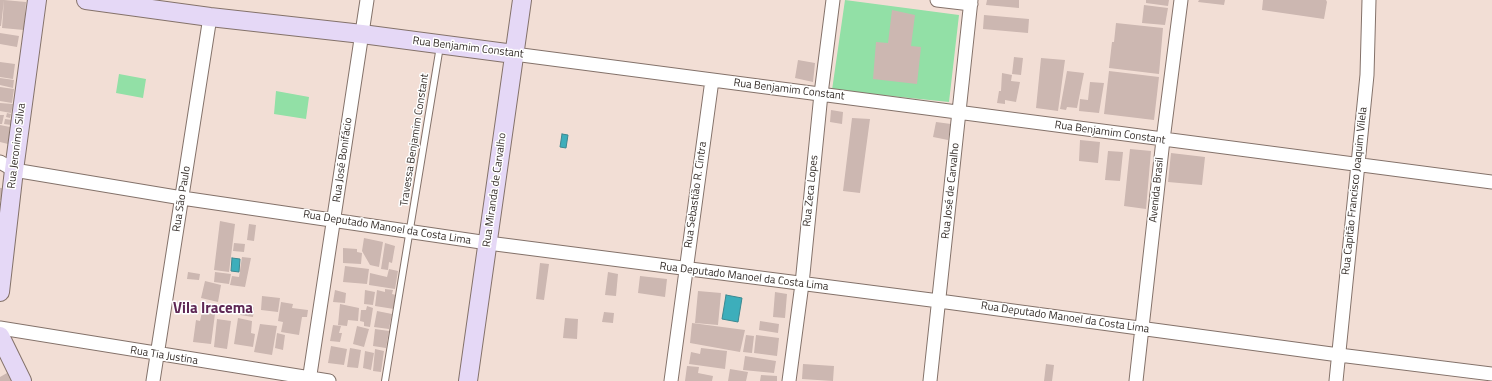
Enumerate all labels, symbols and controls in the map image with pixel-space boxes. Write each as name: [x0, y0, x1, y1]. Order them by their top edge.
street label: Rua Benjamim Constant: [412, 35, 524, 61]
street label: Travessa Benjamim Constant: [398, 73, 432, 207]
street label: Rua Benjamim Constant: [733, 77, 845, 103]
street label: Rua Jeronimo Silva: [5, 102, 29, 190]
street label: Rua Capitão Francisco Joaquim Vilela: [1340, 106, 1370, 276]
street label: Rua José Bonifácio: [331, 117, 355, 203]
street label: Rua Benjamim Constant: [1054, 119, 1166, 147]
street label: Rua Miranda de Carvalho: [480, 132, 510, 248]
street label: Rua Sebastião R. Cintra: [682, 141, 710, 249]
street label: Rua José de Carvalho: [939, 142, 963, 240]
street label: Rua Zeca Lopes: [801, 154, 821, 228]
street label: Avenida Brasil: [1147, 157, 1167, 223]
street label: Rua São Paulo: [170, 165, 194, 233]
street label: Rua Deputado Manoel da Costa Lima: [302, 208, 472, 248]
street label: Rua Deputado Manoel da Costa Lima: [659, 260, 829, 294]
district label: Vila Iracema: [173, 300, 253, 318]
street label: Rua Deputado Manoel da Costa Lima: [980, 300, 1150, 336]
street label: Rua Tia Justina: [129, 344, 199, 368]

